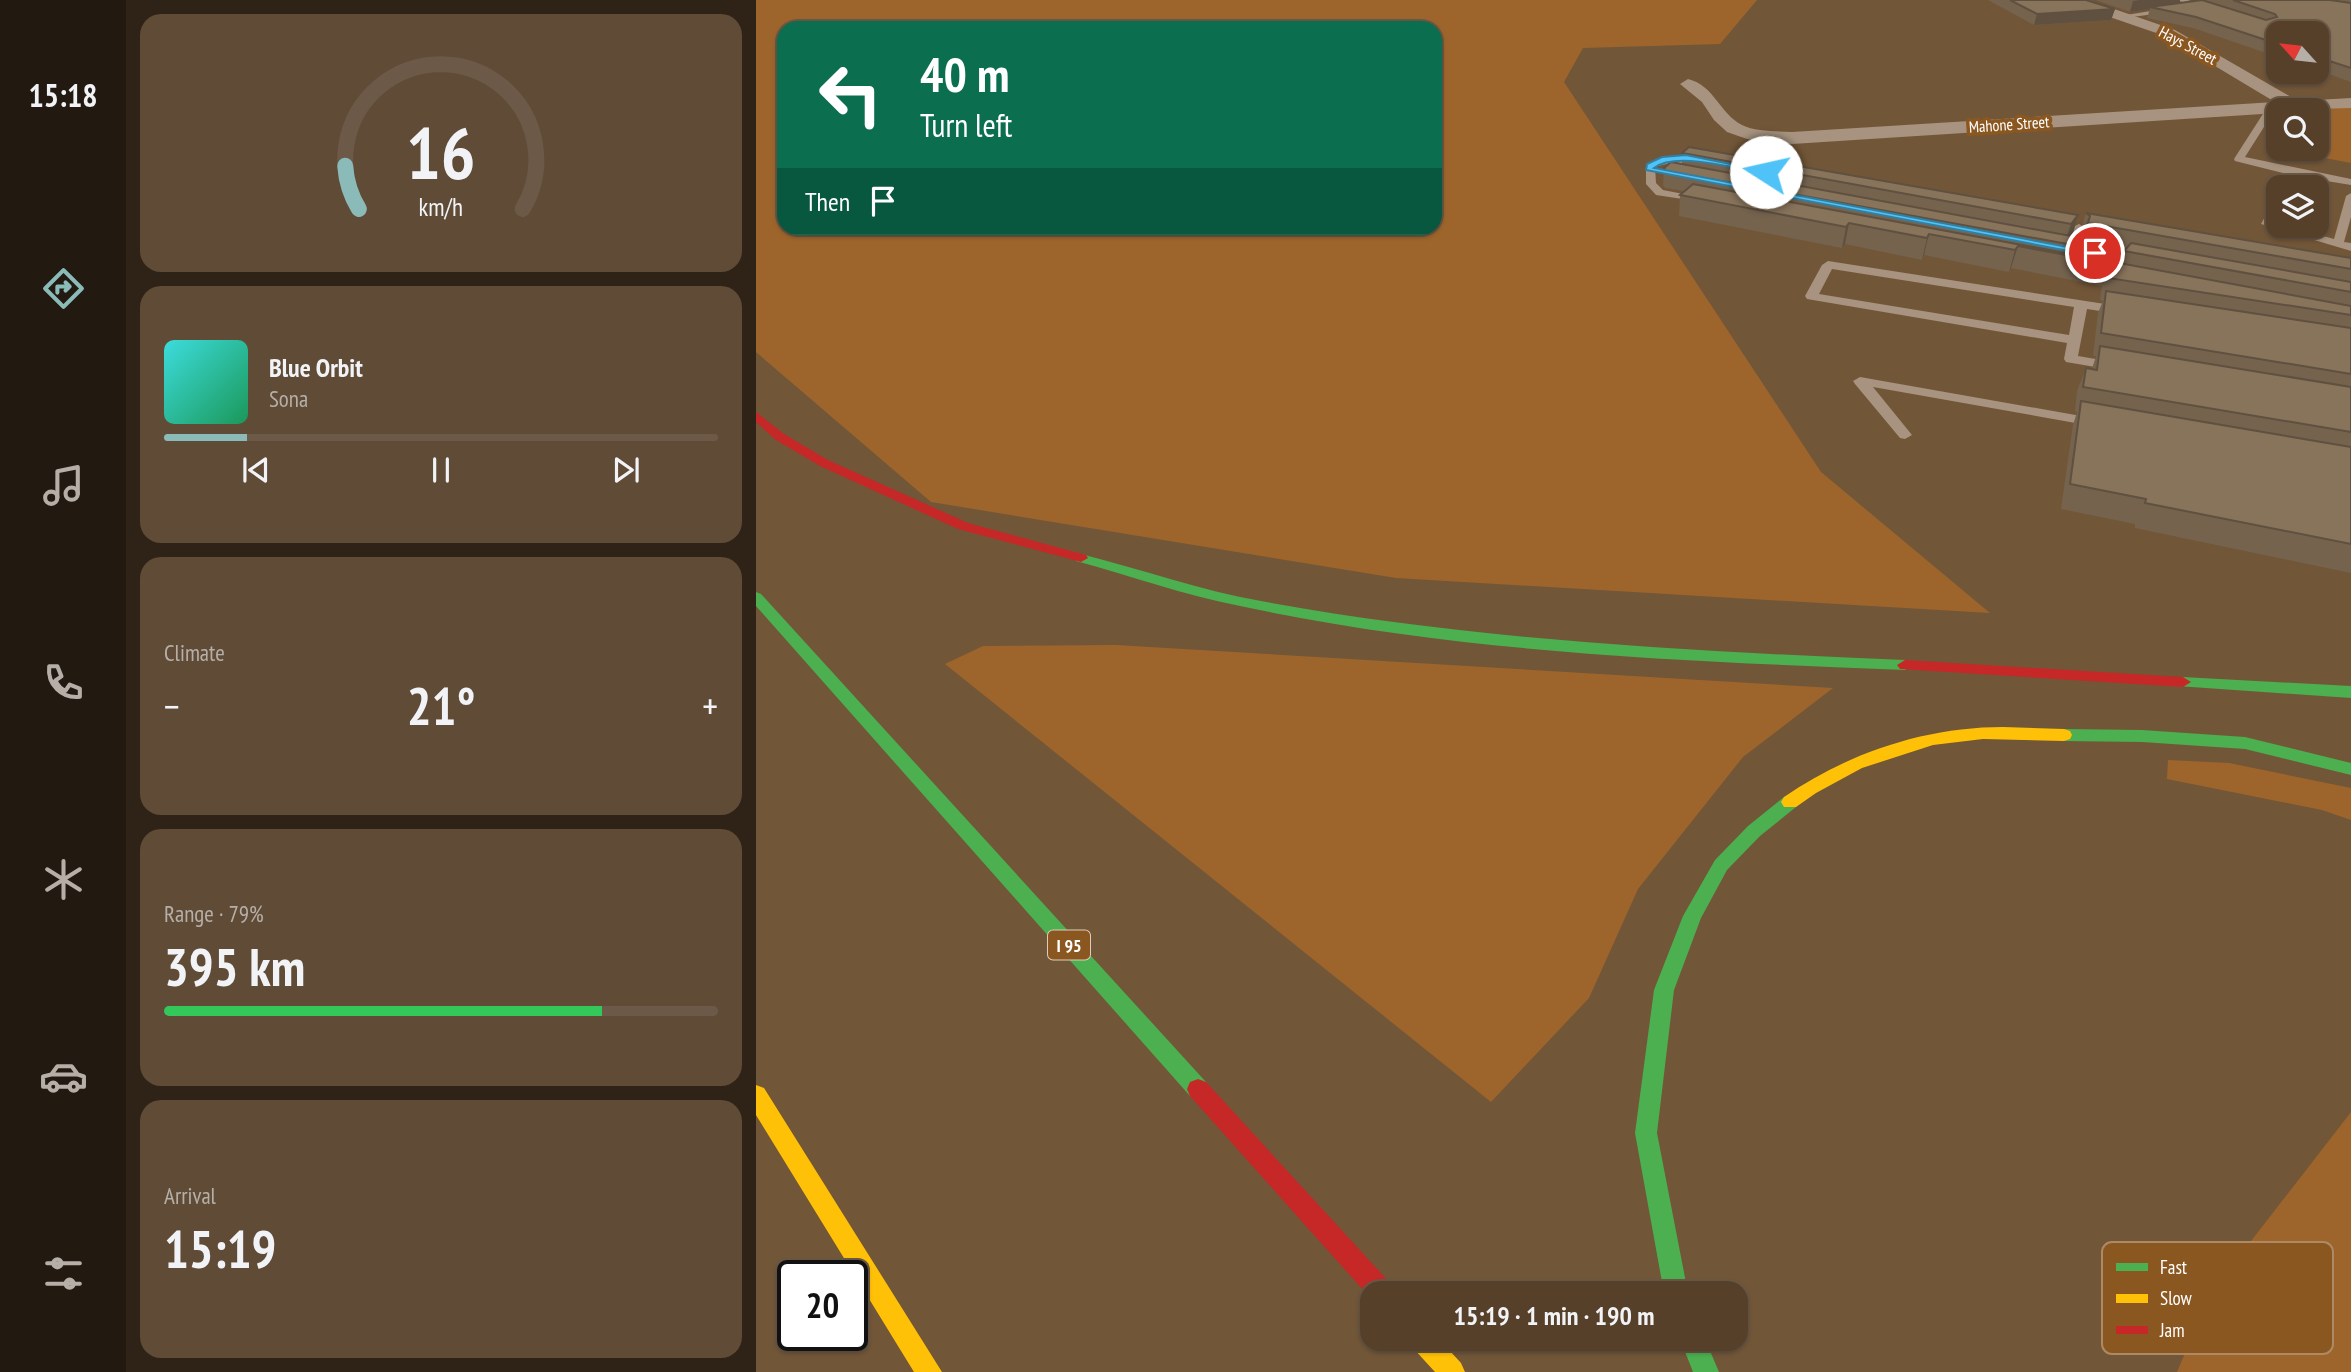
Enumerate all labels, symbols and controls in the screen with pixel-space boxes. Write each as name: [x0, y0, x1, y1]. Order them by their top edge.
street label: Hays Street: [2156, 21, 2221, 69]
north arrow: [2266, 21, 2329, 84]
map controls: [2266, 21, 2329, 238]
text: 40 m: [920, 42, 1009, 106]
icon: left: [805, 49, 896, 140]
text: 15:18: [28, 74, 98, 116]
button: search: [2266, 98, 2329, 161]
text: Turn left: [920, 104, 1012, 146]
text: 16: [406, 105, 476, 199]
street label: Mahone Street: [1968, 111, 2051, 137]
position arrow: [1729, 135, 1803, 209]
button: layers: [2266, 175, 2329, 238]
icon: arrive: [864, 182, 902, 220]
text: Then: [805, 185, 850, 218]
text: km/h: [419, 191, 463, 223]
pin: [2065, 223, 2125, 283]
icon: arrive: [2076, 234, 2114, 272]
icon: directions: [39, 264, 88, 313]
text: Blue Orbit: [269, 351, 363, 384]
text: Sona: [269, 384, 308, 413]
icon: previous: [237, 451, 275, 489]
icon: pause: [422, 451, 460, 489]
icon: next: [607, 451, 645, 489]
icon: music: [39, 461, 88, 510]
text: Climate: [164, 638, 225, 667]
icon: phone: [39, 658, 88, 707]
text: 21°: [407, 672, 475, 739]
text: −: [164, 681, 180, 730]
text: +: [702, 681, 718, 730]
icon: climate: [39, 855, 88, 904]
text: Range · 79%: [164, 899, 264, 928]
road number: I 95: [1048, 930, 1090, 960]
text: 395 km: [164, 933, 305, 1000]
icon: car: [39, 1052, 88, 1101]
text: Arrival: [164, 1181, 216, 1210]
text: 15:19: [164, 1215, 276, 1282]
legend: [2102, 1242, 2333, 1354]
icon: filters: [39, 1249, 88, 1298]
text: Fast: [2160, 1255, 2188, 1279]
speed limit sign: 20: [777, 1260, 868, 1351]
text: Slow: [2160, 1286, 2193, 1310]
text: 15:19 · 1 min · 190 m: [1454, 1299, 1654, 1332]
text: Jam: [2159, 1318, 2185, 1342]

